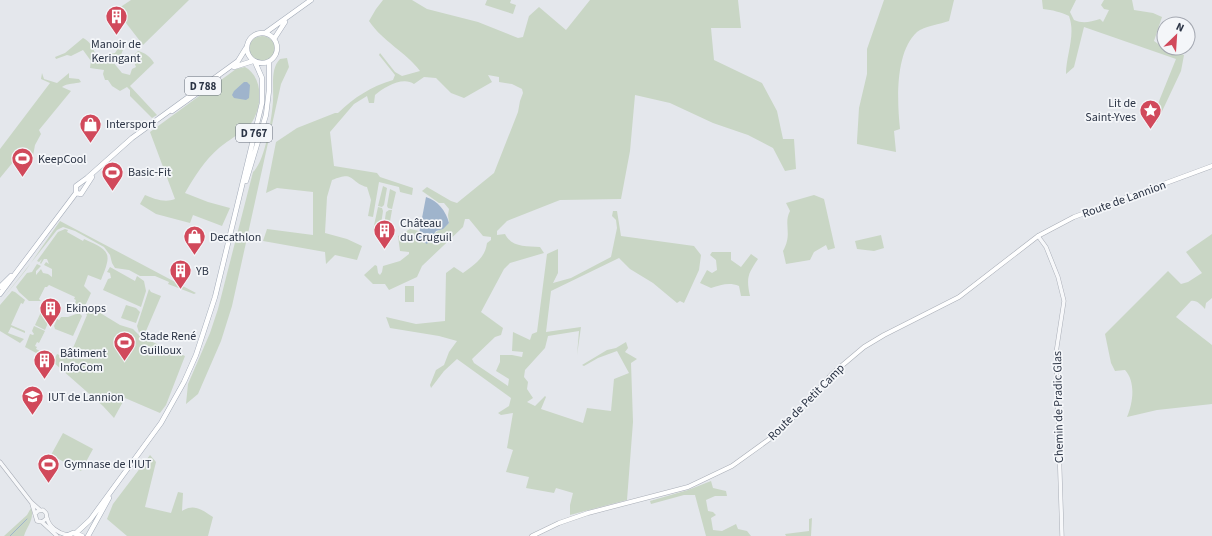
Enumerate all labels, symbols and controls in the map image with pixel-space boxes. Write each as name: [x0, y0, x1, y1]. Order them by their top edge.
building icon: Manoir de Keringant: [103, 4, 129, 37]
north arrow: [1156, 16, 1196, 56]
text: N: [1174, 19, 1187, 36]
place label: Manoir de Keringant: [91, 36, 141, 67]
road number: D 788: [185, 77, 221, 95]
place label: Lit de Saint-Yves: [1085, 95, 1136, 126]
place icon: Lit de Saint-Yves: [1138, 97, 1164, 130]
shop icon: Intersport: [78, 111, 104, 144]
place label: Intersport: [106, 116, 156, 133]
road number: D 767: [236, 124, 272, 142]
sports icon: KeepCool: [10, 146, 36, 179]
place label: KeepCool: [38, 151, 86, 168]
sports icon: Basic-Fit: [100, 159, 126, 192]
place label: Basic-Fit: [128, 164, 171, 181]
street label: Route de Lannion: [1080, 176, 1168, 223]
place label: Château du Cruguil: [400, 215, 452, 246]
building icon: Château du Cruguil: [371, 217, 397, 250]
shop icon: Decathlon: [181, 224, 207, 257]
place label: Decathlon: [210, 229, 261, 246]
building icon: YB: [167, 258, 193, 291]
place label: YB: [195, 263, 209, 280]
building icon: Ekinops: [38, 295, 64, 328]
place label: Ekinops: [66, 300, 106, 317]
place label: Stade René Guilloux: [140, 328, 196, 359]
sports icon: Stade René Guilloux: [112, 330, 138, 363]
place label: Bâtiment InfoCom: [60, 345, 106, 376]
building icon: Bâtiment InfoCom: [32, 347, 58, 380]
street label: Chemin de Pradic Glas: [1049, 351, 1068, 463]
street label: Route de Petit Camp: [764, 360, 849, 445]
school or university icon: IUT de Lannion: [19, 384, 45, 417]
place label: IUT de Lannion: [48, 389, 124, 406]
sports icon: Gymnase de l'IUT: [35, 451, 61, 484]
place label: Gymnase de l'IUT: [64, 456, 152, 473]

